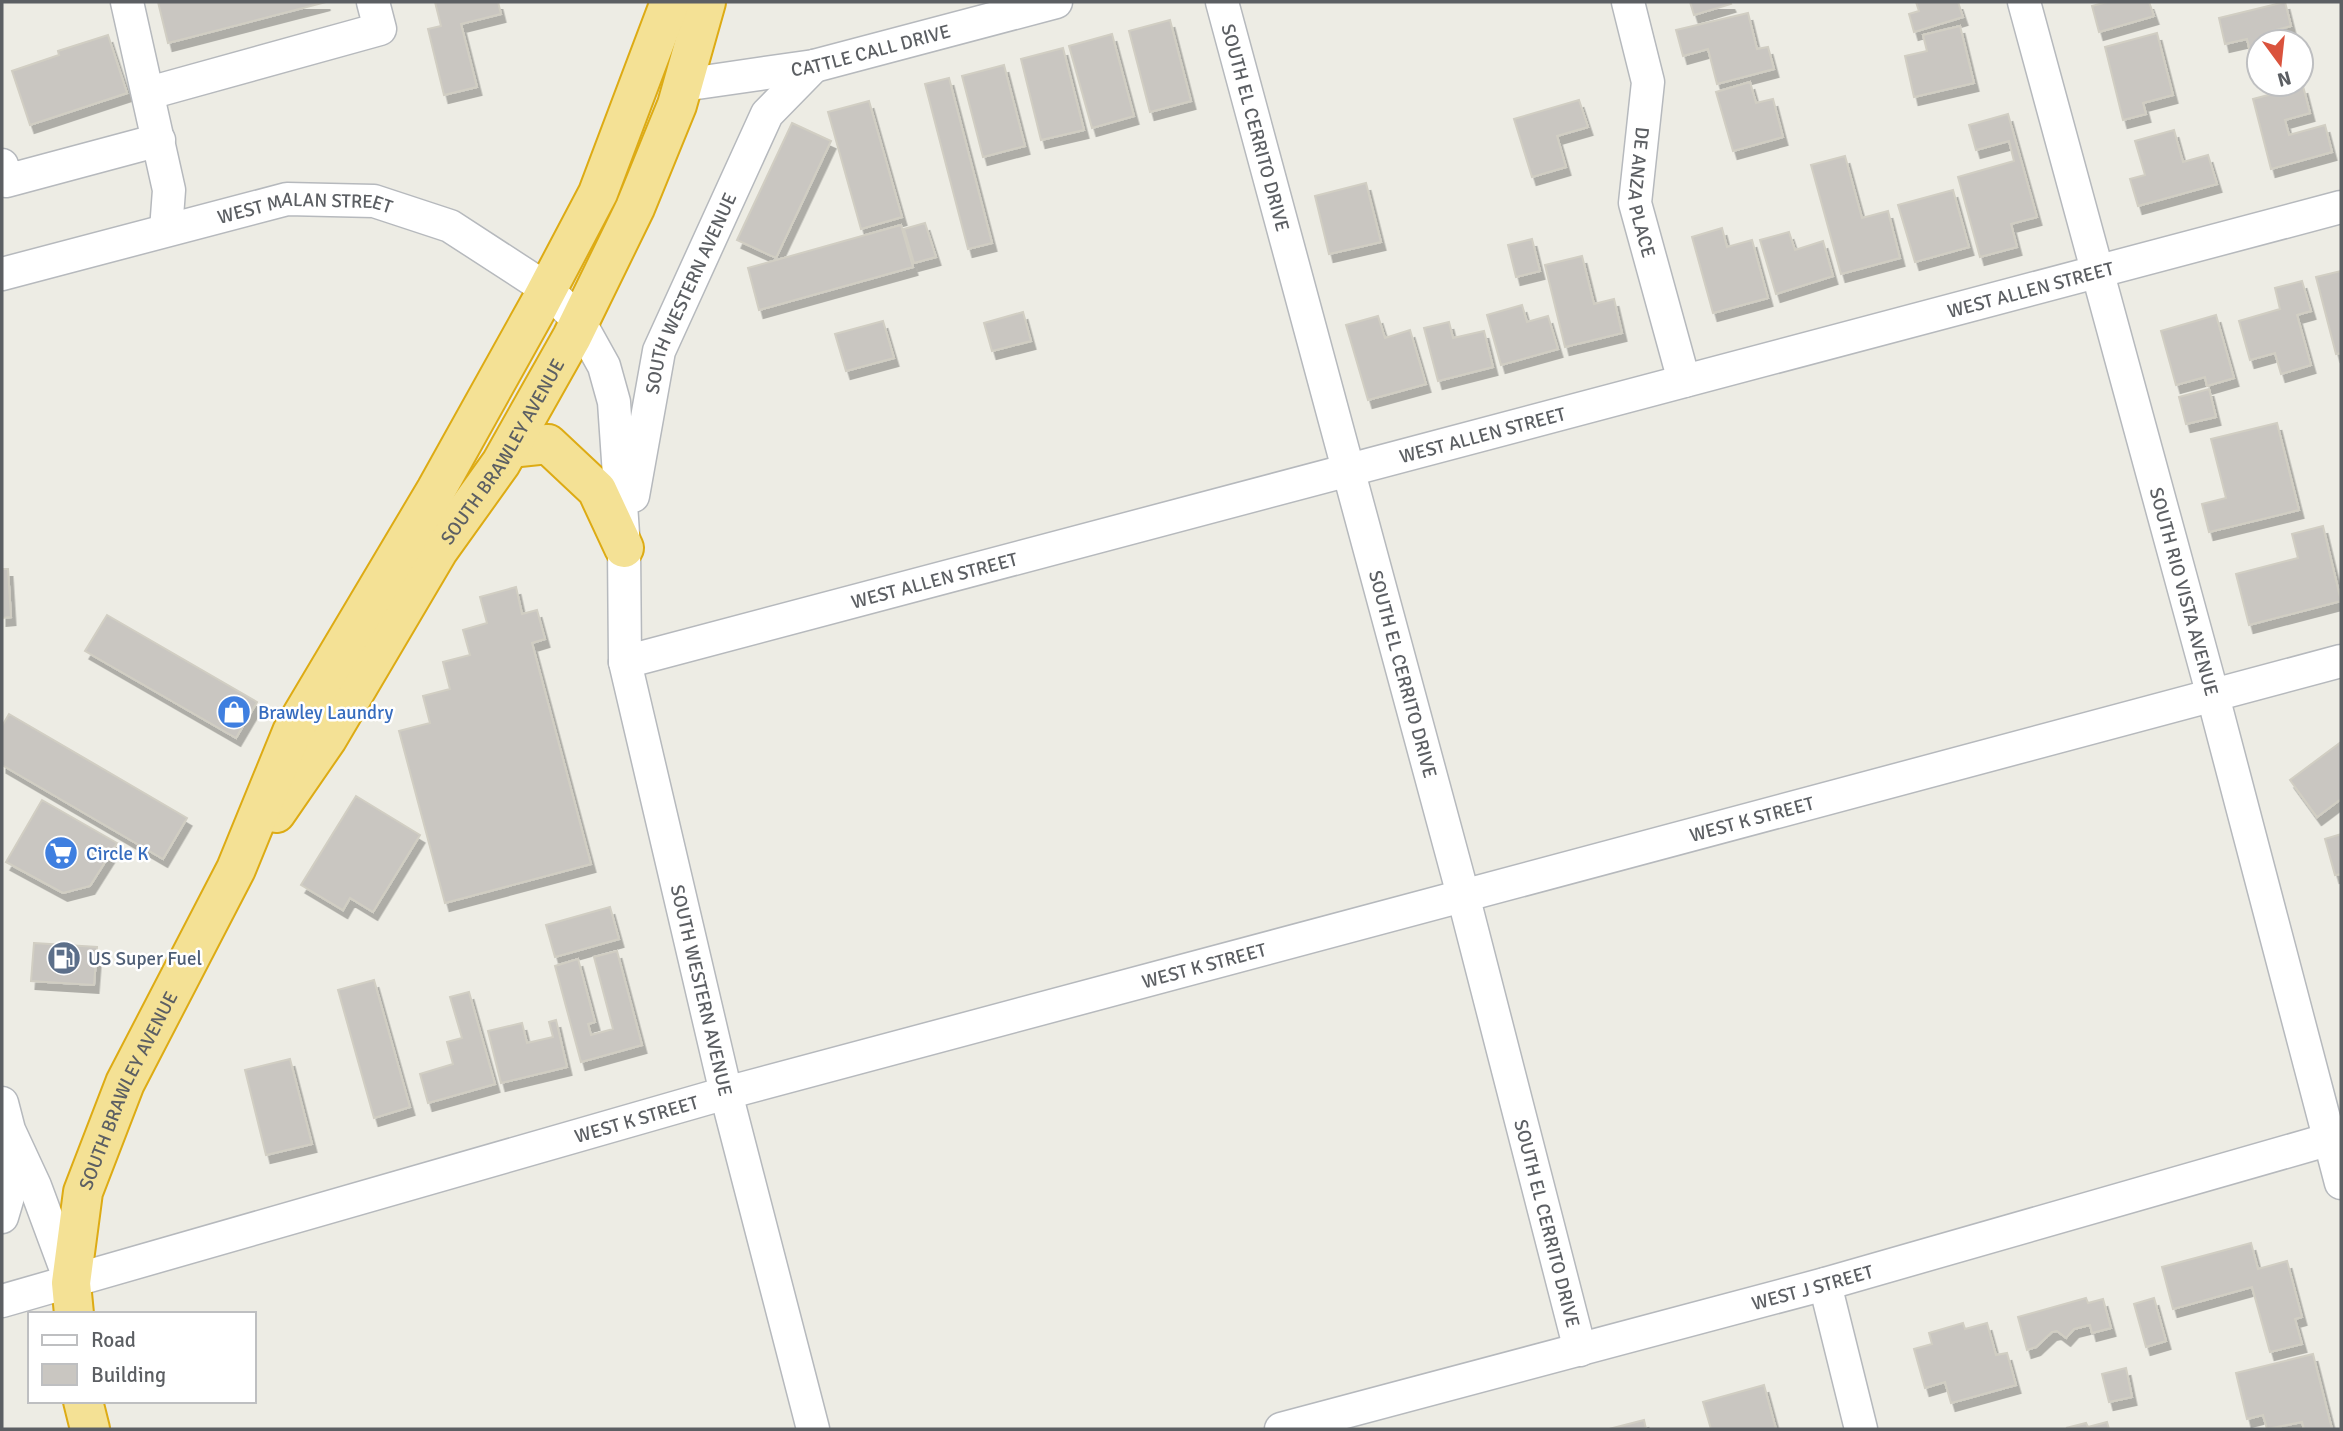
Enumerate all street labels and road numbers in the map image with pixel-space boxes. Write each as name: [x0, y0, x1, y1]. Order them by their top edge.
street label: CATTLE CALL DRIVE: [789, 19, 953, 82]
street label: SOUTH EL CERRITO DRIVE: [1215, 21, 1294, 234]
street label: DE ANZA PLACE: [1622, 126, 1660, 261]
street label: WEST MALAN STREET: [215, 188, 396, 230]
street label: SOUTH WESTERN AVENUE: [640, 189, 743, 396]
street label: WEST ALLEN STREET: [1945, 257, 2117, 324]
street label: SOUTH BRAWLEY AVENUE: [436, 355, 570, 550]
street label: WEST ALLEN STREET: [1397, 402, 1569, 469]
street label: SOUTH RIO VISTA AVENUE: [2144, 485, 2223, 699]
street label: WEST ALLEN STREET: [849, 547, 1021, 614]
street label: SOUTH EL CERRITO DRIVE: [1363, 568, 1442, 781]
street label: WEST K STREET: [1687, 791, 1817, 848]
street label: SOUTH WESTERN AVENUE: [665, 882, 737, 1099]
street label: WEST K STREET: [1139, 938, 1270, 994]
street label: SOUTH BRAWLEY AVENUE: [74, 987, 183, 1193]
street label: WEST K STREET: [572, 1090, 702, 1149]
street label: SOUTH EL CERRITO DRIVE: [1508, 1117, 1585, 1330]
street label: WEST J STREET: [1749, 1260, 1877, 1316]

